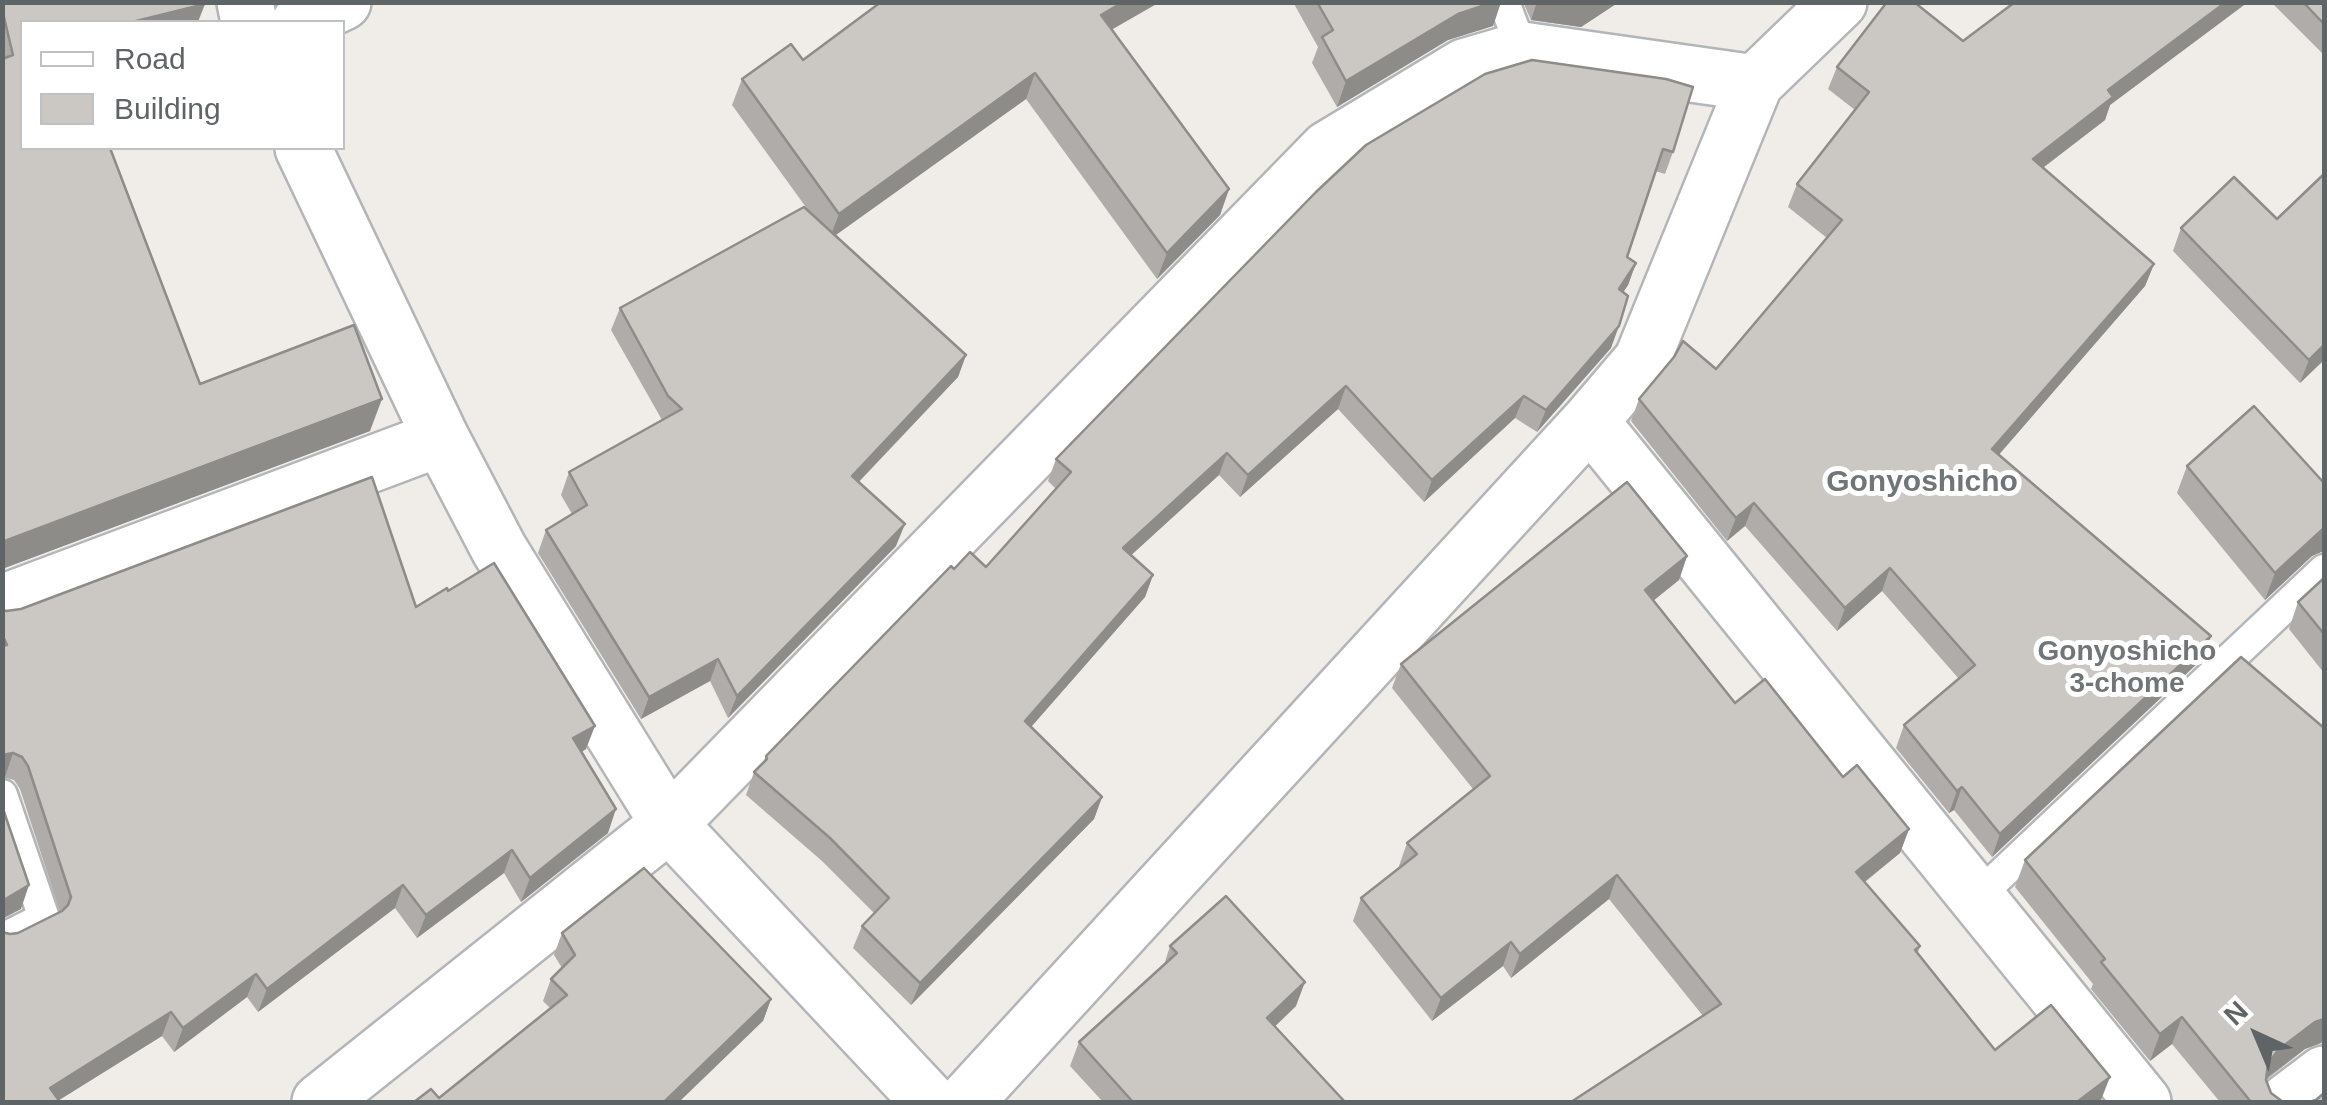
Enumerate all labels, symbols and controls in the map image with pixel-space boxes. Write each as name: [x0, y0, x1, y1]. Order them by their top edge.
legend: [20, 20, 345, 150]
text: Road: [114, 42, 186, 75]
text: Building: [114, 92, 221, 125]
district label: Gonyoshicho: [1826, 465, 2018, 501]
district label: Gonyoshicho 3-chome: [2038, 635, 2216, 701]
north arrow: [2207, 985, 2307, 1085]
text: N: [2218, 995, 2254, 1031]

